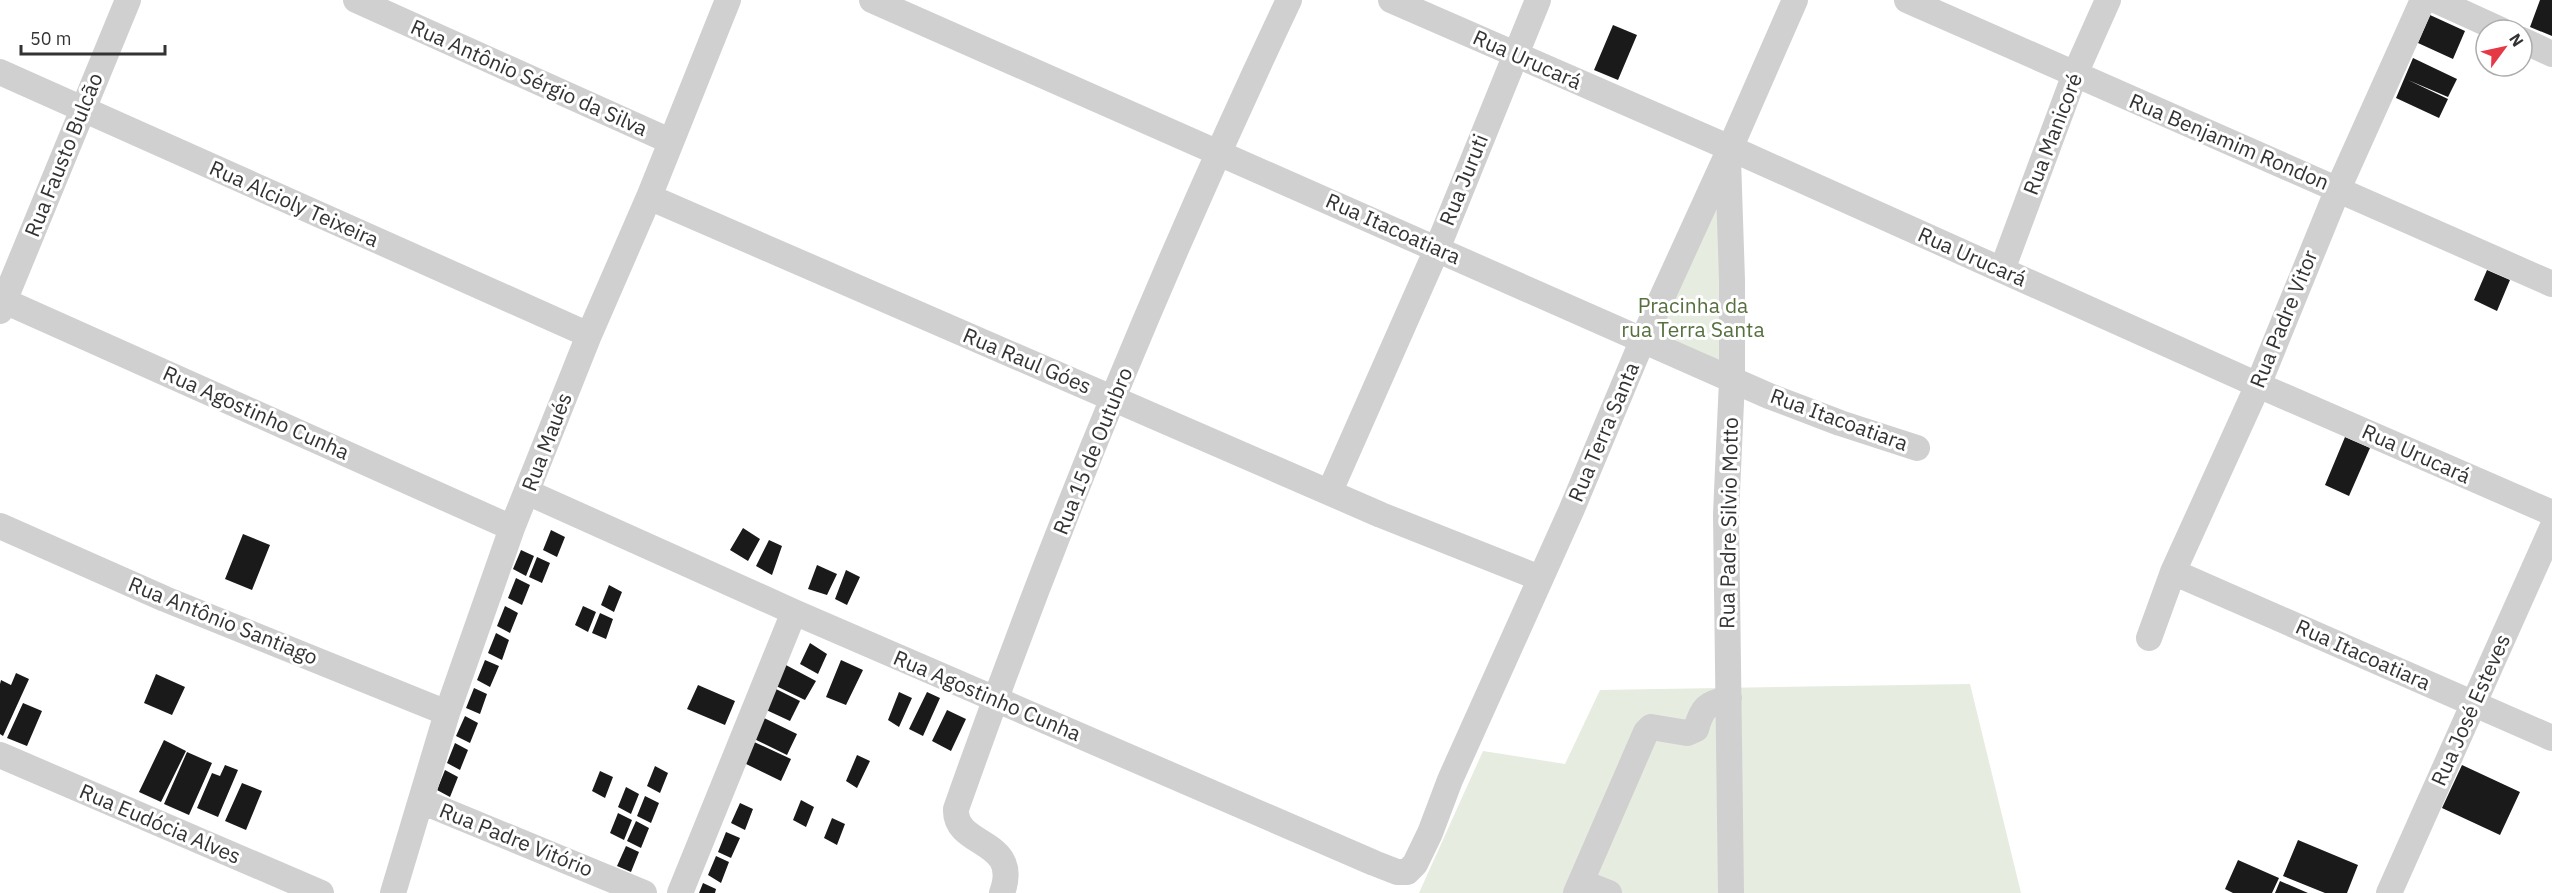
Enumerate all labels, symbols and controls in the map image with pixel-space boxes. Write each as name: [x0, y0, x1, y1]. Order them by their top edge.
street label: Rua Antônio Sérgio da Silva: [407, 12, 652, 142]
scale bar: [21, 18, 165, 56]
north arrow: [2474, 18, 2534, 78]
street label: Rua Urucará: [1469, 23, 1586, 95]
text: 50 m: [30, 27, 72, 50]
text: N: [2505, 30, 2528, 50]
street label: Rua Fausto Bulcão: [17, 68, 109, 241]
street label: Rua Manicoré: [2016, 69, 2088, 199]
street label: Rua Benjamim Rondon: [2125, 86, 2334, 196]
street label: Rua Juruti: [1432, 130, 1494, 230]
street label: Rua Alcioly Teixeira: [205, 153, 384, 253]
street label: Rua Itacoatiara: [1322, 186, 1465, 270]
street label: Rua Urucará: [1914, 220, 2031, 292]
street label: Rua Padre Vitor: [2243, 245, 2324, 392]
park label: Pracinha da rua Terra Santa: [1621, 291, 1765, 343]
street label: Rua Raul Góes: [959, 320, 1096, 400]
street label: Rua Terra Santa: [1561, 357, 1645, 506]
street label: Rua Agostinho Cunha: [159, 358, 354, 466]
street label: Rua 15 de Outubro: [1046, 363, 1138, 538]
street label: Rua Itacoatiara: [1767, 381, 1912, 457]
street label: Rua Maués: [514, 388, 578, 495]
street label: Rua Padre Silvio Motto: [1712, 417, 1744, 629]
street label: Rua Urucará: [2358, 417, 2475, 489]
street label: Rua Antônio Santiago: [125, 569, 322, 671]
street label: Rua Itacoatiara: [2292, 612, 2435, 696]
street label: Rua José Esteves: [2424, 629, 2516, 790]
street label: Rua Agostinho Cunha: [889, 643, 1085, 747]
street label: Rua Eudócia Alves: [76, 776, 245, 870]
street label: Rua Padre Vitório: [435, 795, 597, 883]

